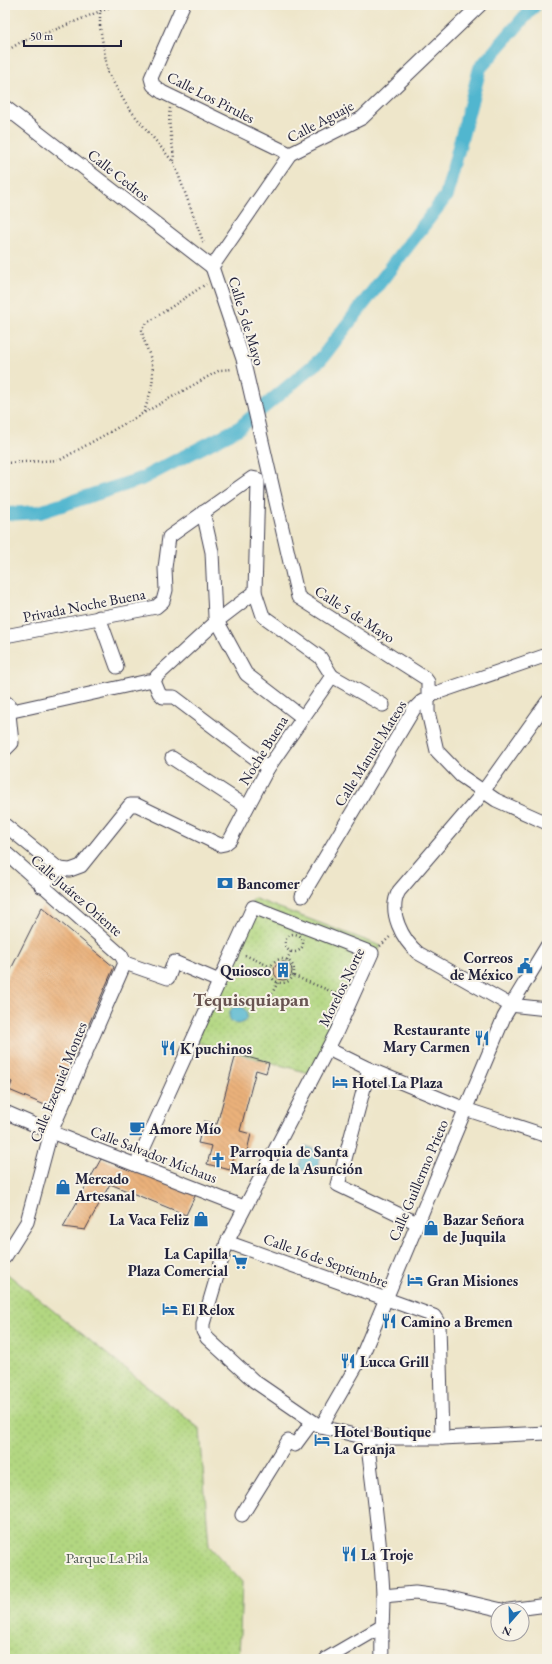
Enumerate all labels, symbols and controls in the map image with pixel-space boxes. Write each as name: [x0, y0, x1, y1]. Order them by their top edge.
scale bar: [24, 22, 121, 48]
text: 50 m: [30, 28, 54, 44]
street label: Calle Los Pirules: [164, 67, 258, 127]
street label: Calle Aguaje: [283, 96, 357, 146]
street label: Calle Cedros: [84, 145, 154, 205]
street label: Calle 5 de Mayo: [224, 274, 270, 368]
street label: Calle 5 de Mayo: [311, 581, 399, 647]
street label: Privada Noche Buena: [21, 584, 147, 626]
street label: Calle Manuel Mateos: [330, 696, 410, 810]
street label: Noche Buena: [234, 712, 292, 788]
street label: Calle Juárez Oriente: [27, 850, 127, 940]
bank icon: Bancomer: [216, 874, 234, 892]
place label: Bancomer: [237, 874, 300, 893]
street label: Morelos Norte: [314, 944, 368, 1029]
place label: Correos de México: [450, 948, 513, 984]
public building icon: Correos de México: [516, 957, 534, 975]
place label: Quiosco: [220, 961, 271, 980]
building icon: Quiosco: [274, 961, 292, 979]
district label: Tequisquiapan: [193, 987, 309, 1012]
street label: Calle Ezequiel Montes: [25, 1019, 91, 1145]
place label: Restaurante Mary Carmen: [383, 1020, 471, 1056]
restaurant icon: Restaurante Mary Carmen: [473, 1029, 491, 1047]
restaurant icon: K'puchinos: [159, 1039, 177, 1057]
place label: K'puchinos: [180, 1039, 252, 1058]
hotel icon: Hotel La Plaza: [331, 1073, 349, 1091]
place label: Hotel La Plaza: [352, 1073, 443, 1092]
street label: Calle Guillermo Prieto: [384, 1116, 452, 1244]
cafe icon: Amore Mío: [128, 1119, 146, 1137]
place label: Amore Mío: [148, 1119, 221, 1138]
street label: Calle Salvador Michaus: [88, 1121, 220, 1187]
place label: Parroquia de Santa María de la Asunción: [230, 1142, 363, 1178]
church icon: Parroquia de Santa María de la Asunción: [209, 1151, 227, 1169]
place label: Mercado Artesanal: [74, 1169, 136, 1205]
shop icon: Mercado Artesanal: [54, 1178, 72, 1196]
place label: La Vaca Feliz: [109, 1210, 189, 1229]
shop icon: La Vaca Feliz: [192, 1210, 210, 1228]
place label: Bazar Señora de Juquila: [443, 1210, 525, 1246]
shop icon: Bazar Señora de Juquila: [422, 1219, 440, 1237]
street label: Calle 16 de Septiembre: [261, 1229, 391, 1291]
place label: La Capilla Plaza Comercial: [128, 1244, 229, 1280]
supermarket icon: La Capilla Plaza Comercial: [231, 1253, 249, 1271]
hotel icon: Gran Misiones: [406, 1271, 424, 1289]
place label: Gran Misiones: [427, 1271, 518, 1290]
hotel icon: El Relox: [161, 1300, 179, 1318]
place label: El Relox: [182, 1300, 235, 1319]
restaurant icon: Camino a Bremen: [380, 1312, 398, 1330]
place label: Camino a Bremen: [401, 1312, 513, 1331]
restaurant icon: Lucca Grill: [339, 1352, 357, 1370]
place label: Lucca Grill: [360, 1352, 430, 1371]
place label: Hotel Boutique La Granja: [334, 1422, 431, 1458]
hotel icon: Hotel Boutique La Granja: [313, 1431, 331, 1449]
restaurant icon: La Troje: [340, 1545, 358, 1563]
place label: La Troje: [361, 1545, 413, 1564]
park label: Parque La Pila: [66, 1548, 148, 1567]
north arrow: [490, 1602, 530, 1642]
text: N: [500, 1623, 513, 1639]

